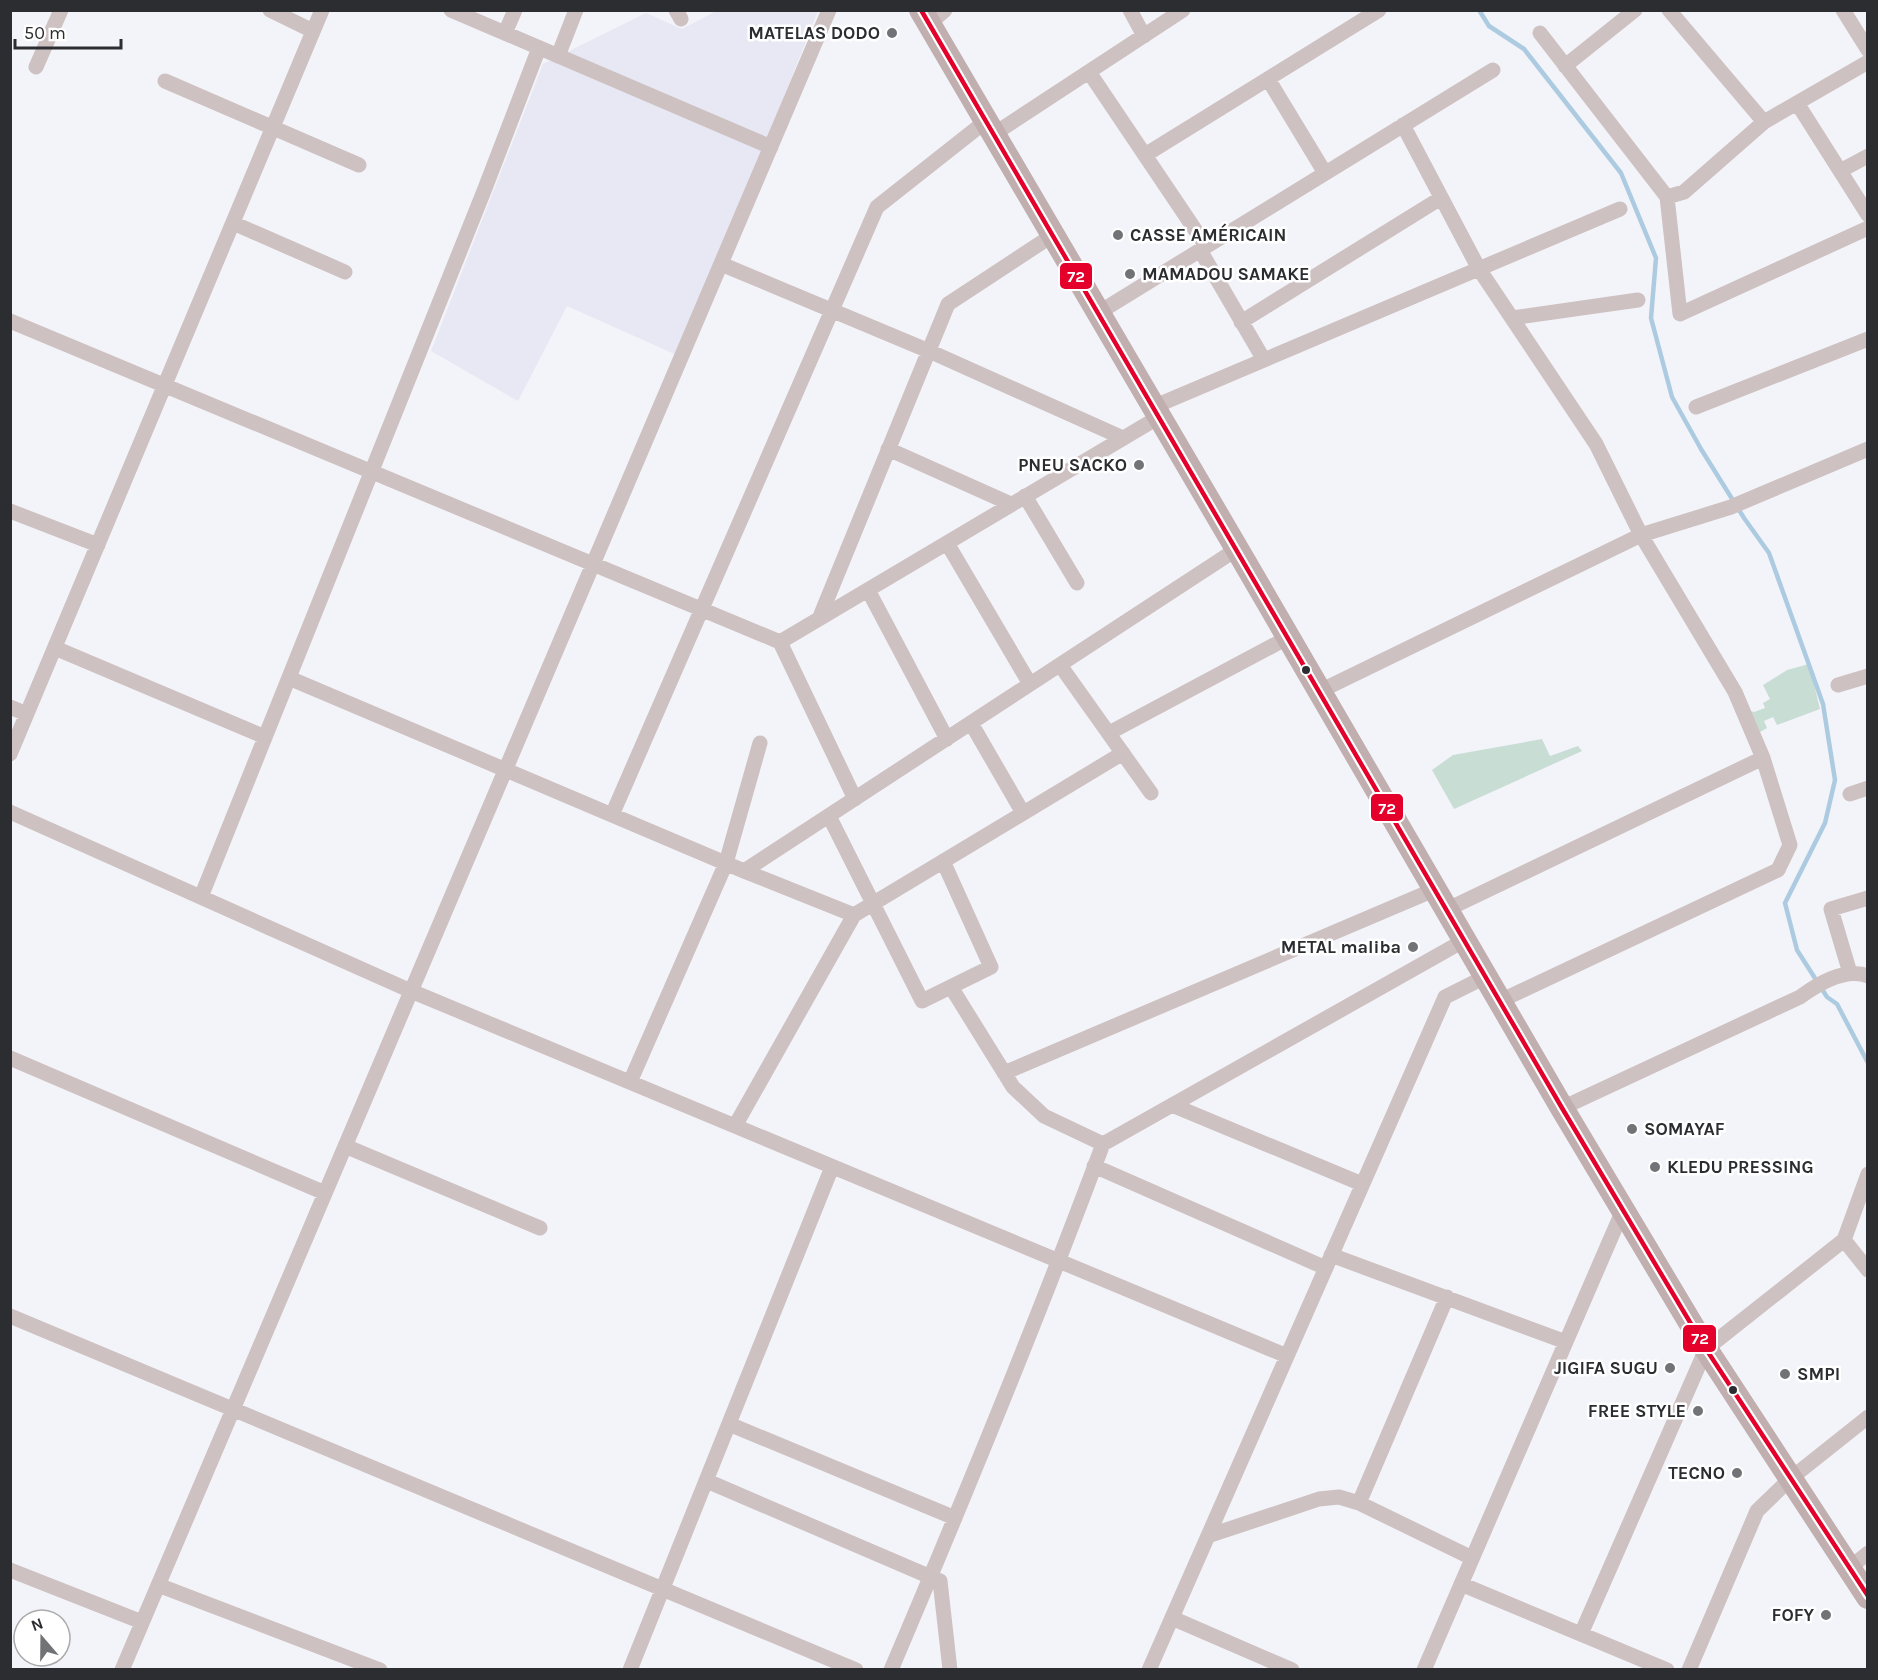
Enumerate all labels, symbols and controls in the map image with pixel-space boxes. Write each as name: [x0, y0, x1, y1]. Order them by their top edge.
scale bar: [15, 12, 122, 50]
text: 50 m: [24, 22, 66, 44]
place label: MATELAS DODO: [748, 22, 880, 44]
marker: MATELAS DODO: [885, 26, 899, 40]
place label: CASSE AMÉRICAIN: [1130, 223, 1286, 246]
marker: CASSE AMÉRICAIN: [1111, 228, 1125, 242]
line badge: 72: [1059, 262, 1093, 290]
place label: MAMADOU SAMAKE: [1142, 263, 1310, 285]
text: 72: [1067, 267, 1085, 286]
marker: MAMADOU SAMAKE: [1123, 267, 1137, 281]
place label: PNEU SACKO: [1018, 454, 1127, 476]
marker: PNEU SACKO: [1132, 458, 1146, 472]
unlabelled marker: [1300, 664, 1312, 676]
line badge: 72: [1370, 793, 1404, 822]
text: 72: [1378, 799, 1396, 818]
place label: METAL maliba: [1281, 936, 1401, 958]
marker: METAL maliba: [1406, 940, 1420, 954]
place label: SOMAYAF: [1644, 1118, 1725, 1140]
marker: SOMAYAF: [1625, 1122, 1639, 1136]
place label: KLEDU PRESSING: [1667, 1156, 1814, 1178]
marker: KLEDU PRESSING: [1648, 1160, 1662, 1174]
line badge: 72: [1682, 1324, 1717, 1353]
text: 72: [1691, 1329, 1709, 1348]
place label: JIGIFA SUGU: [1554, 1357, 1658, 1379]
marker: JIGIFA SUGU: [1663, 1361, 1677, 1375]
place label: SMPI: [1797, 1363, 1840, 1385]
marker: SMPI: [1778, 1367, 1792, 1381]
unlabelled marker: [1727, 1384, 1739, 1396]
place label: FREE STYLE: [1588, 1400, 1686, 1422]
marker: FREE STYLE: [1691, 1404, 1705, 1418]
place label: TECNO: [1668, 1462, 1725, 1484]
marker: TECNO: [1730, 1466, 1744, 1480]
place label: FOFY: [1772, 1604, 1814, 1626]
north arrow: [12, 1608, 72, 1668]
marker: FOFY: [1819, 1608, 1833, 1622]
text: N: [28, 1613, 46, 1635]

